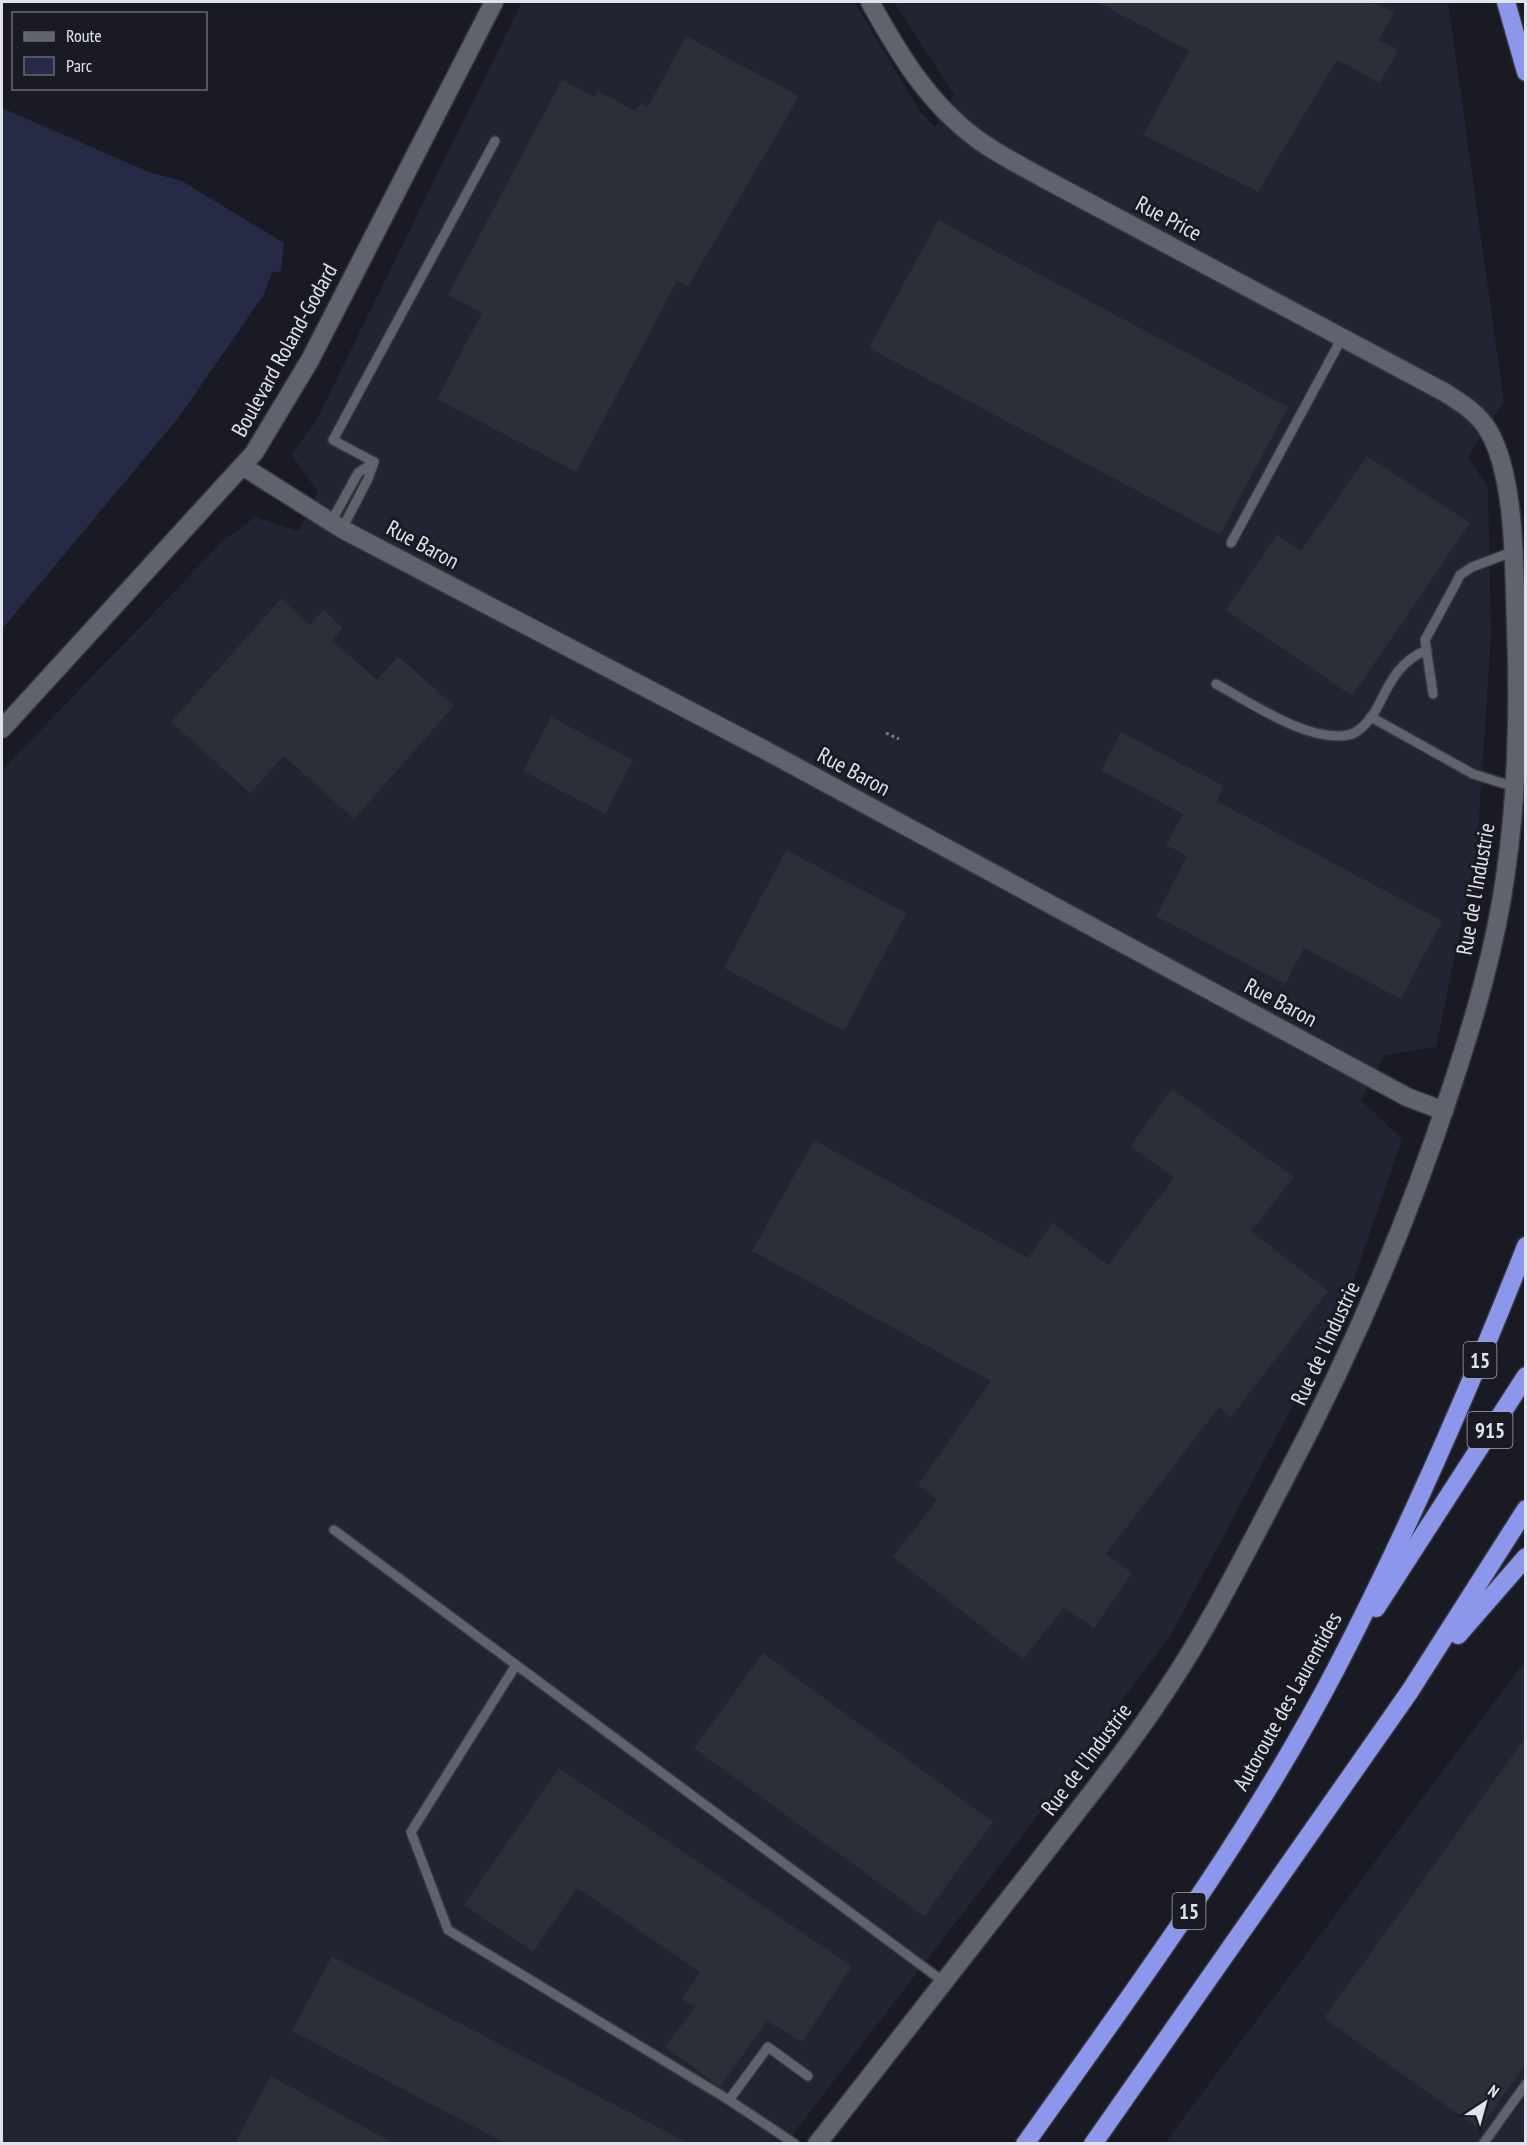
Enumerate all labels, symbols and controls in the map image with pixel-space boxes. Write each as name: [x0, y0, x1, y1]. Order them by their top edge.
legend: [12, 12, 207, 90]
text: Route: [66, 24, 102, 47]
text: Parc: [66, 54, 93, 77]
street label: Rue Price: [1131, 189, 1207, 247]
street label: Boulevard Roland-Godard: [225, 258, 343, 442]
street label: Rue Baron: [382, 513, 464, 575]
street label: Rue Baron: [813, 740, 895, 802]
street label: Rue de l'Industrie: [1450, 821, 1500, 957]
street label: Rue Baron: [1240, 971, 1322, 1033]
street label: Rue de l'Industrie: [1284, 1277, 1366, 1409]
road number: 15: [1464, 1342, 1496, 1378]
road number: 915: [1468, 1412, 1512, 1448]
street label: Autoroute des Laurentides: [1226, 1607, 1348, 1795]
street label: Rue de l'Industrie: [1035, 1697, 1137, 1821]
road number: 15: [1172, 1893, 1206, 1929]
north arrow: [1455, 2073, 1515, 2133]
text: N: [1484, 2080, 1503, 2101]

